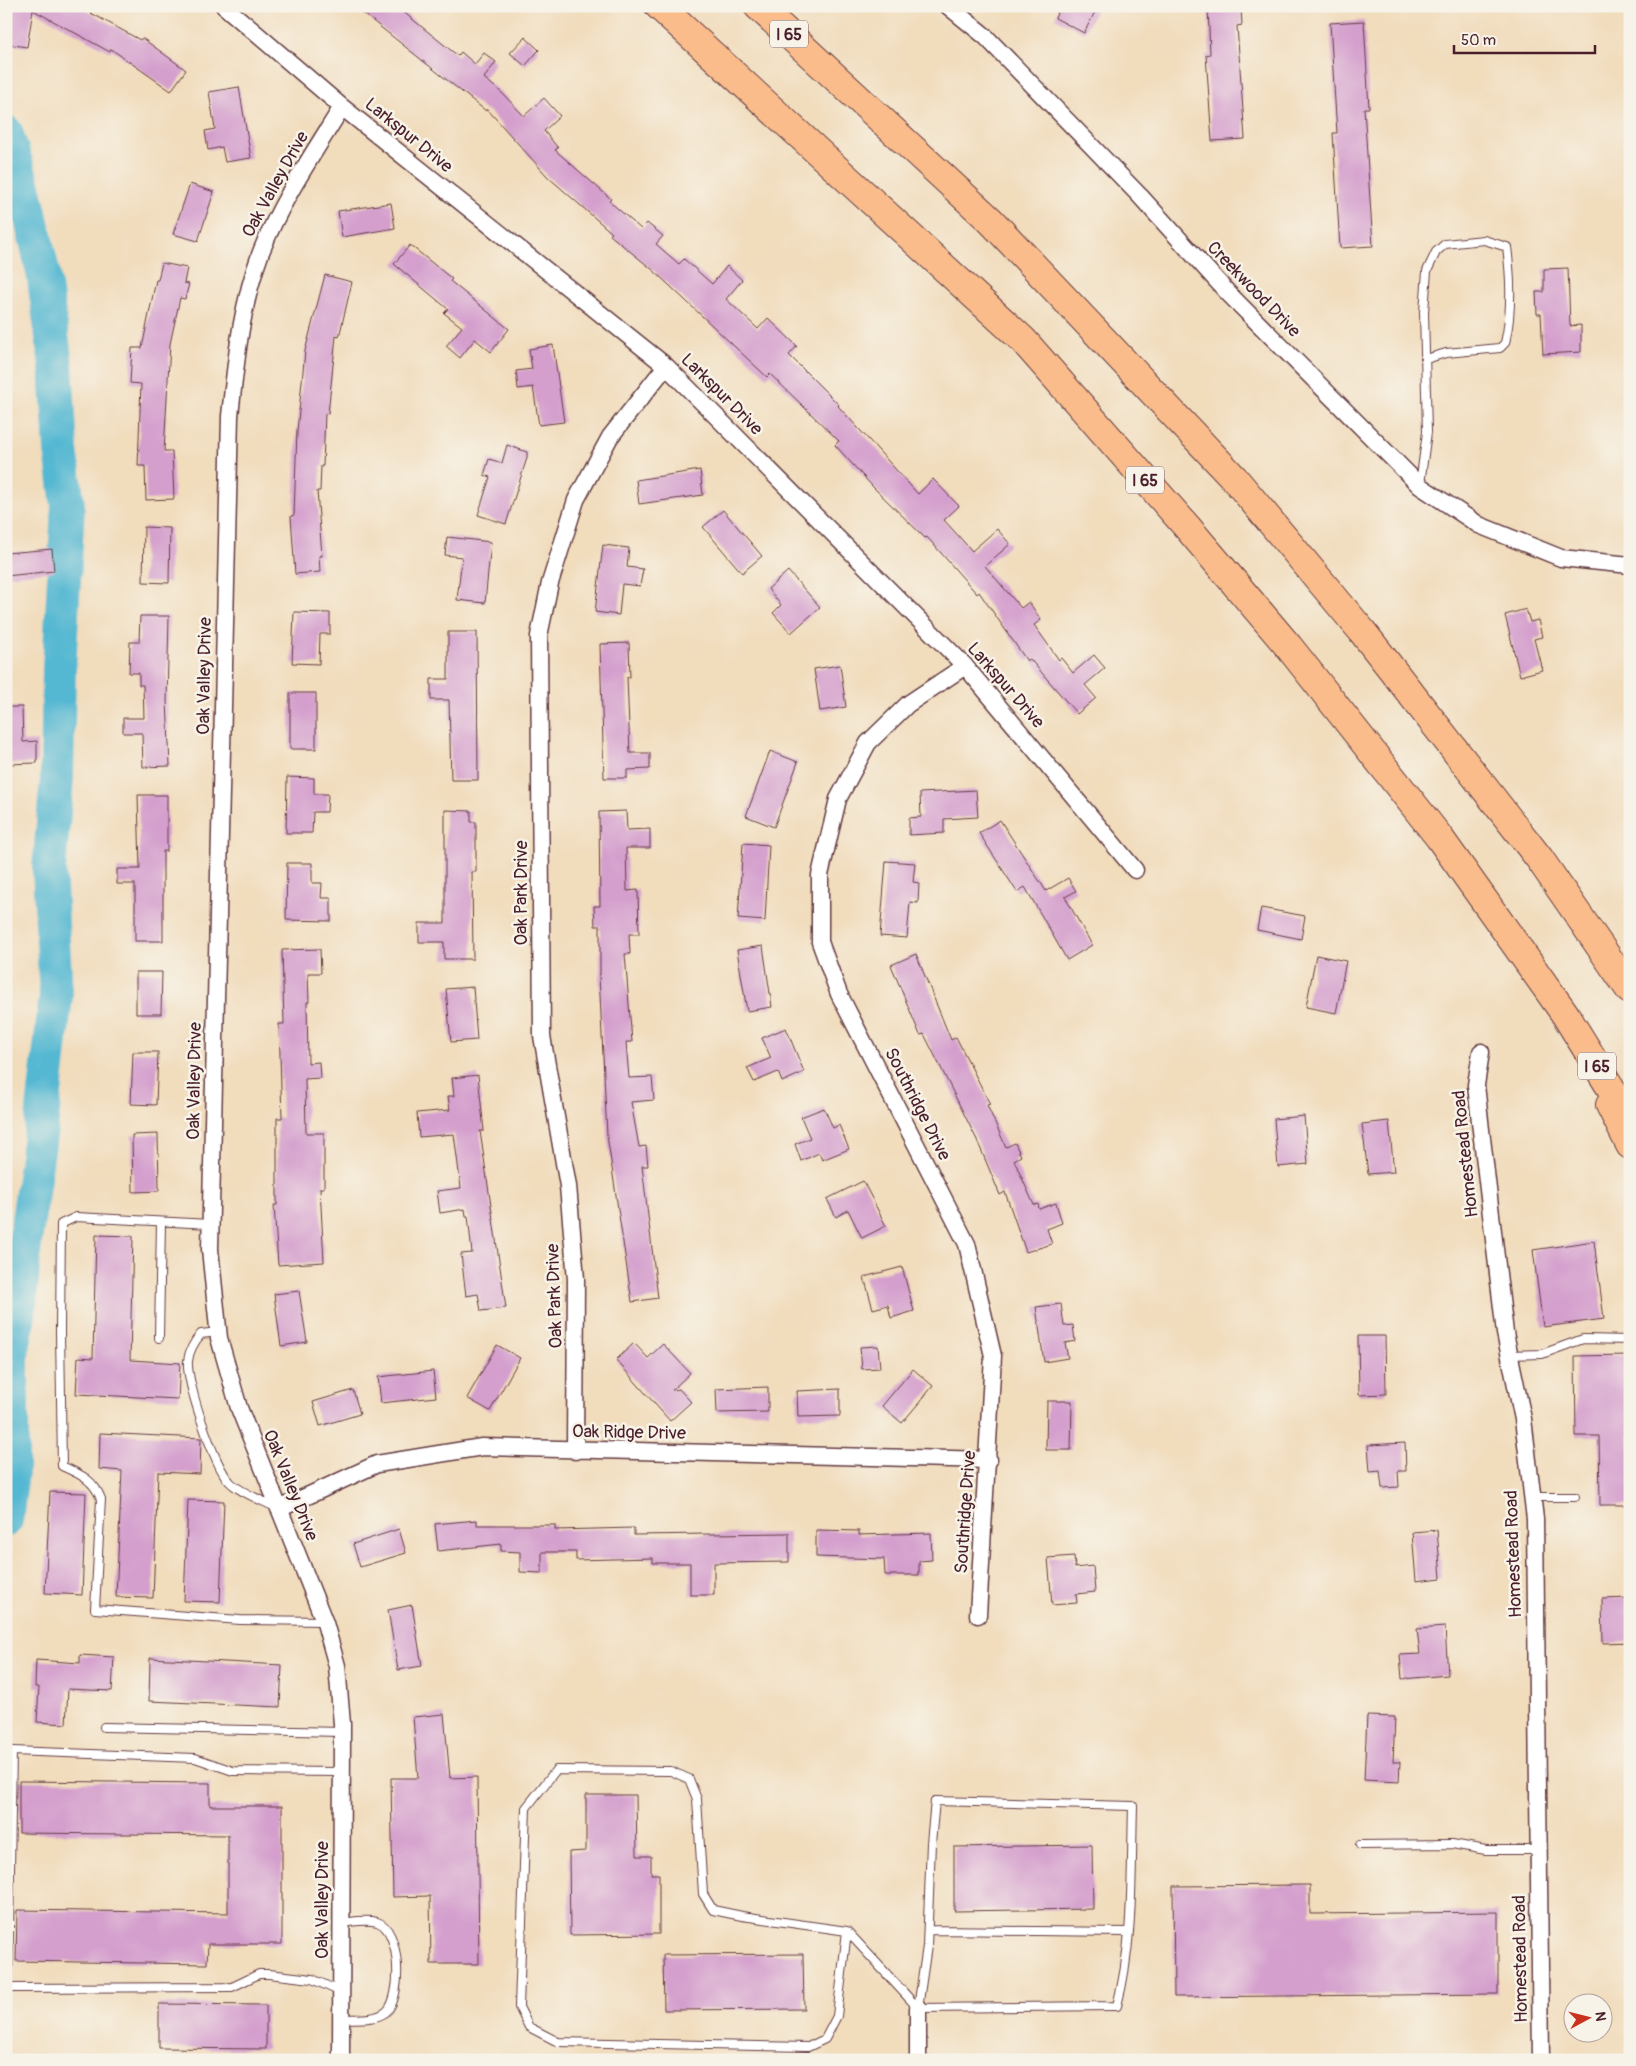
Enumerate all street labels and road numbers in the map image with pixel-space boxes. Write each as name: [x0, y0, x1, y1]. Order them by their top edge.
road number: I 65: [770, 20, 808, 48]
street label: Larkspur Drive: [360, 93, 458, 178]
street label: Oak Valley Drive: [237, 127, 314, 241]
street label: Creekwood Drive: [1202, 236, 1305, 342]
street label: Larkspur Drive: [676, 348, 768, 440]
road number: I 65: [1126, 466, 1164, 494]
street label: Oak Valley Drive: [192, 617, 217, 735]
street label: Larkspur Drive: [962, 637, 1049, 733]
street label: Oak Park Drive: [510, 840, 533, 946]
street label: Oak Valley Drive: [182, 1022, 207, 1140]
street label: Southridge Drive: [879, 1044, 956, 1165]
road number: I 65: [1578, 1052, 1616, 1080]
street label: Homestead Road: [1447, 1089, 1484, 1219]
street label: Oak Park Drive: [541, 1243, 568, 1349]
street label: Oak Ridge Drive: [572, 1420, 686, 1445]
street label: Oak Valley Drive: [258, 1426, 323, 1544]
street label: Southridge Drive: [950, 1450, 981, 1574]
street label: Homestead Road: [1500, 1490, 1527, 1618]
street label: Oak Valley Drive: [311, 1841, 334, 1959]
street label: Homestead Road: [1508, 1895, 1533, 2023]

